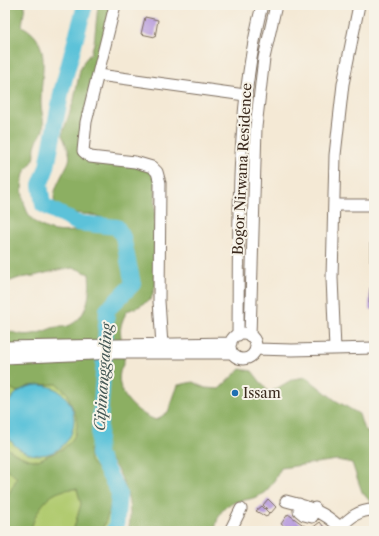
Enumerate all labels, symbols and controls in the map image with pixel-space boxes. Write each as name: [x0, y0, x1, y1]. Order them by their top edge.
street label: Bogor Nirwana Residence: [229, 82, 256, 255]
water label: Cipinanggading: [90, 321, 116, 432]
place label: Issam: [243, 384, 281, 402]
marker: Issam: [230, 388, 240, 398]

